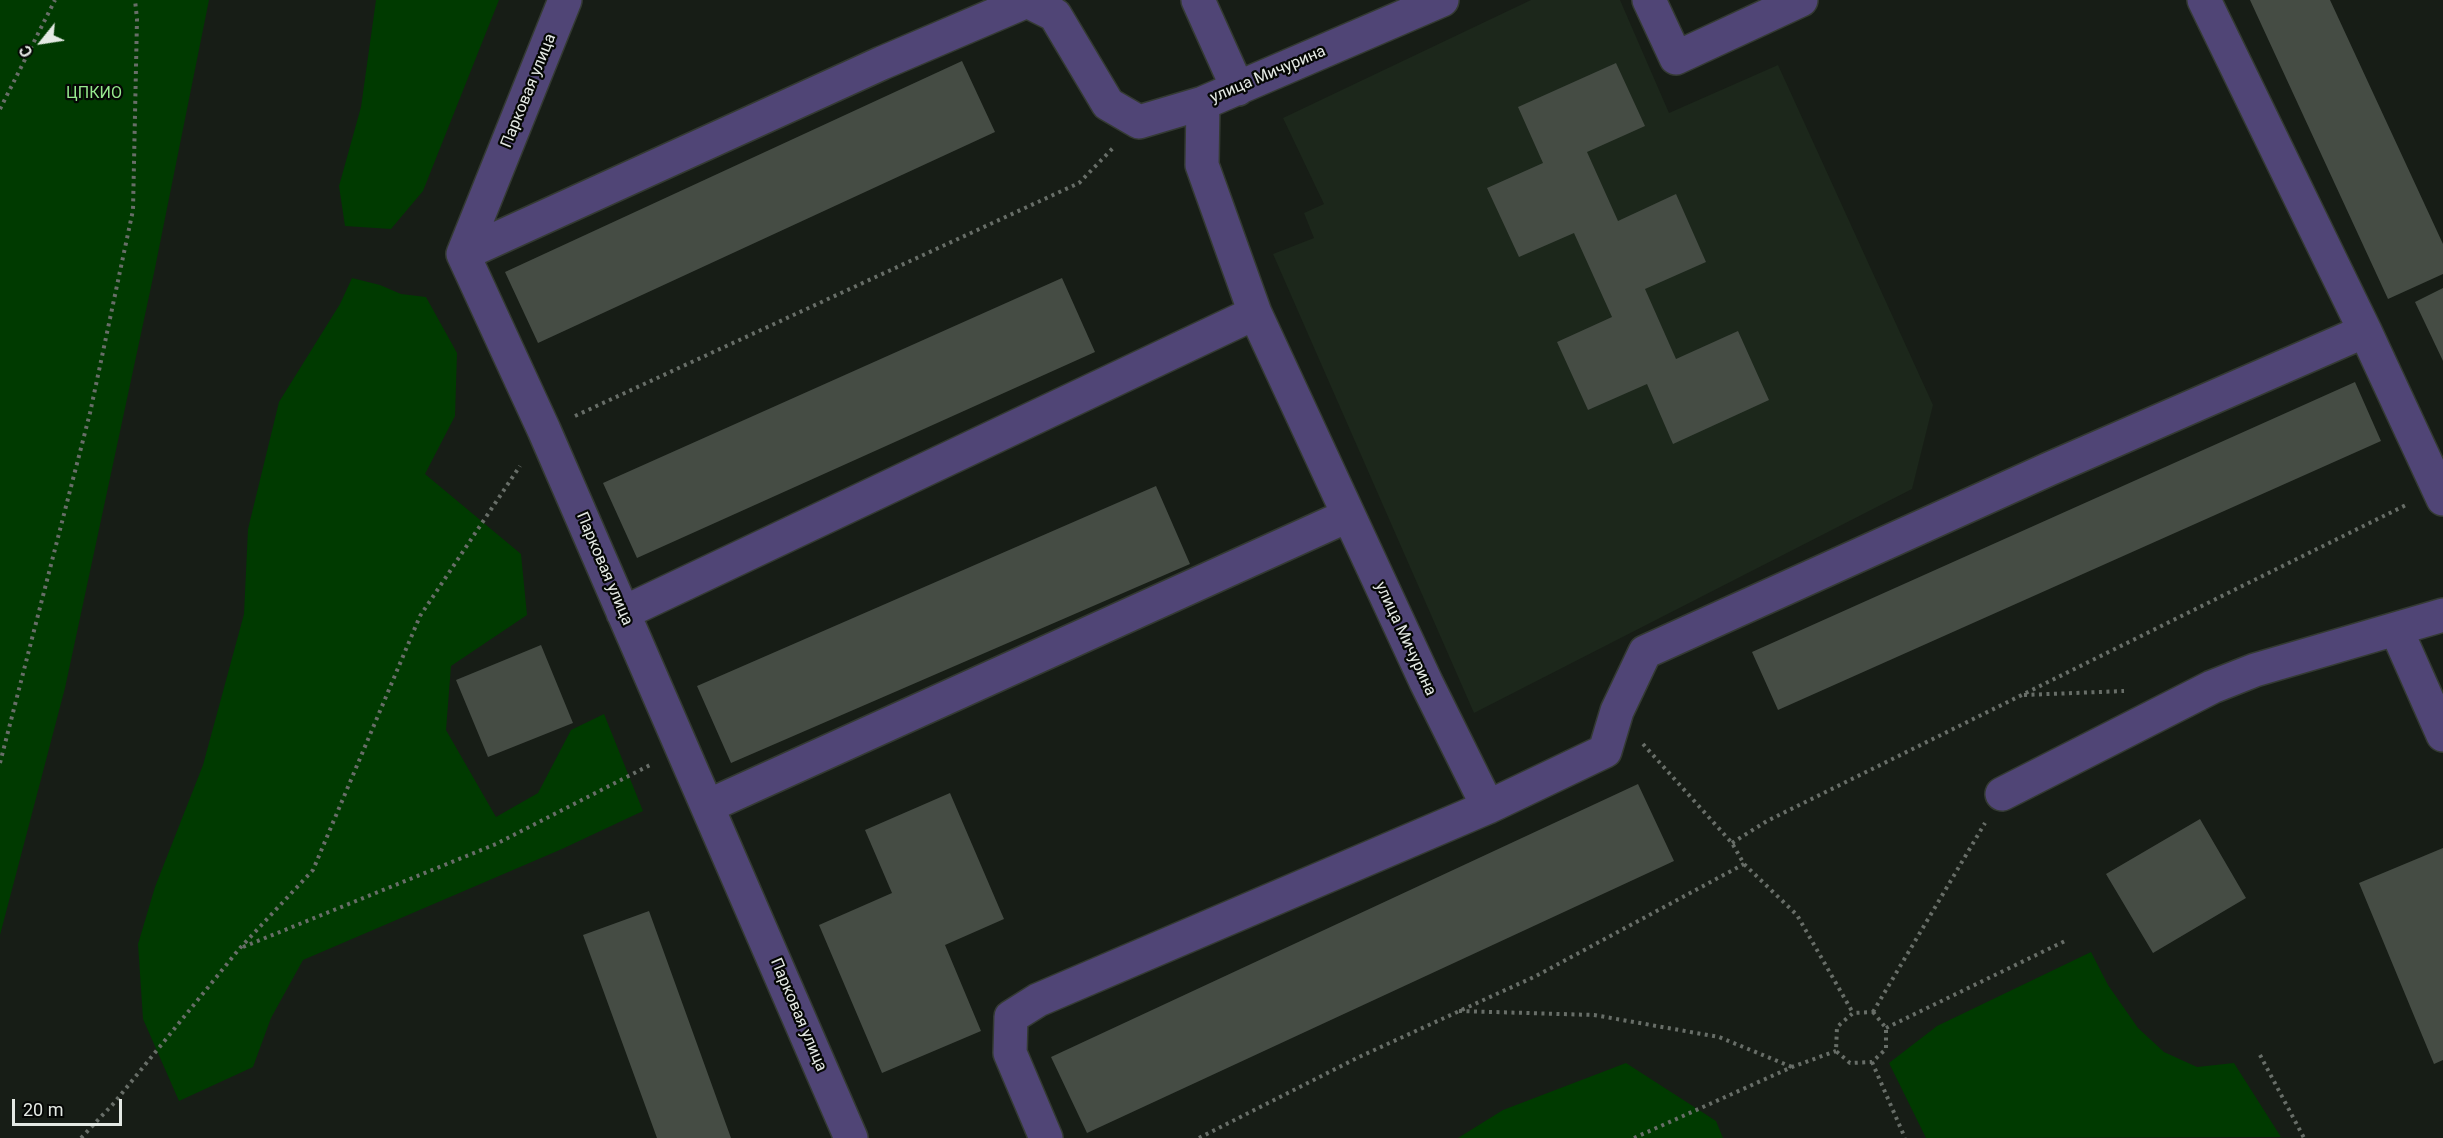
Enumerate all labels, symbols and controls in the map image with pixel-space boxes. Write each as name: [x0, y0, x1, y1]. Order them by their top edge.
north arrow: [12, 12, 72, 72]
street label: Парковая улица: [497, 31, 561, 151]
text: С: [15, 42, 37, 61]
street label: улица Мичурина: [1207, 42, 1329, 108]
park label: ЦПКИО: [66, 84, 122, 104]
street label: Парковая улица: [571, 509, 637, 629]
street label: улица Мичурина: [1370, 579, 1440, 699]
street label: Парковая улица: [765, 955, 831, 1075]
scale bar: [15, 1087, 124, 1125]
text: 20 m: [23, 1099, 63, 1120]

